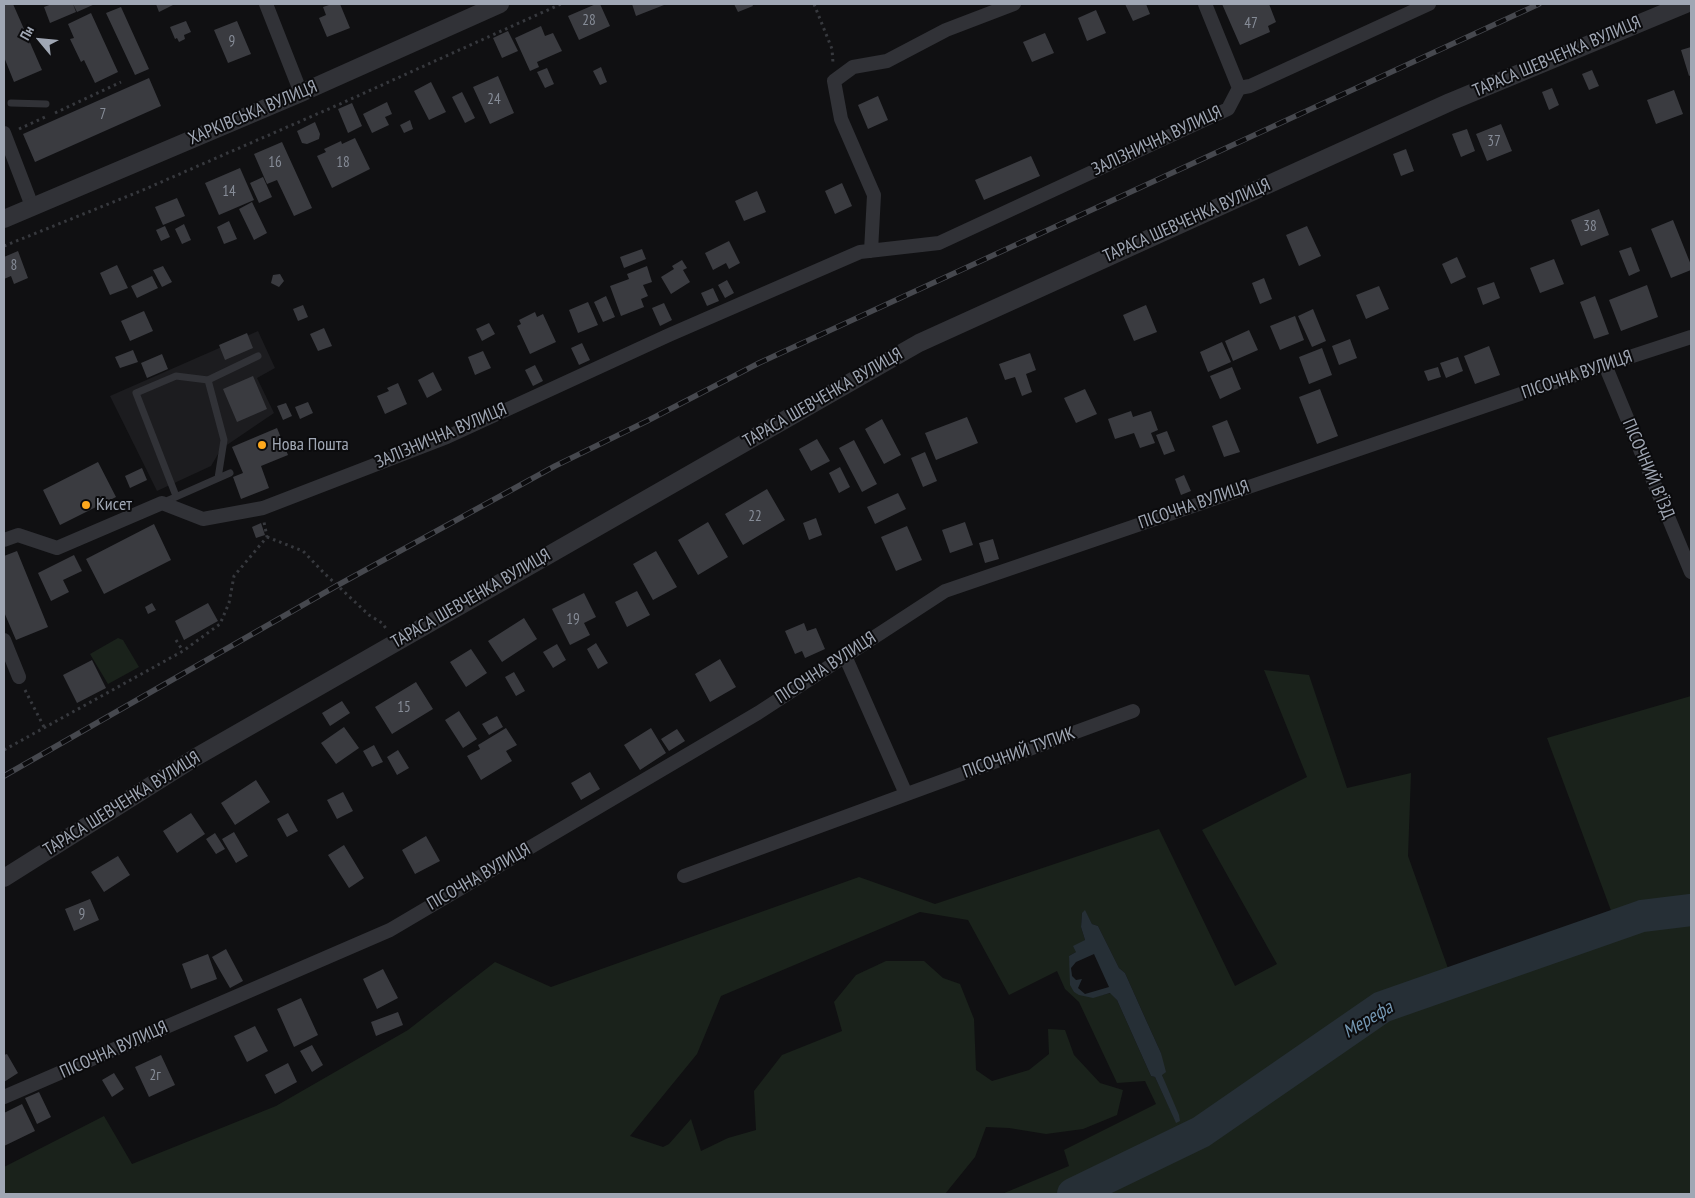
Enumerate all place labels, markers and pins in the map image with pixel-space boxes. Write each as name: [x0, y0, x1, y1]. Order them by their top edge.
place label: Нова Пошта: [272, 434, 349, 456]
marker: Нова Пошта: [256, 439, 268, 451]
place label: Кисет: [96, 494, 132, 516]
marker: Кисет: [80, 499, 92, 511]

